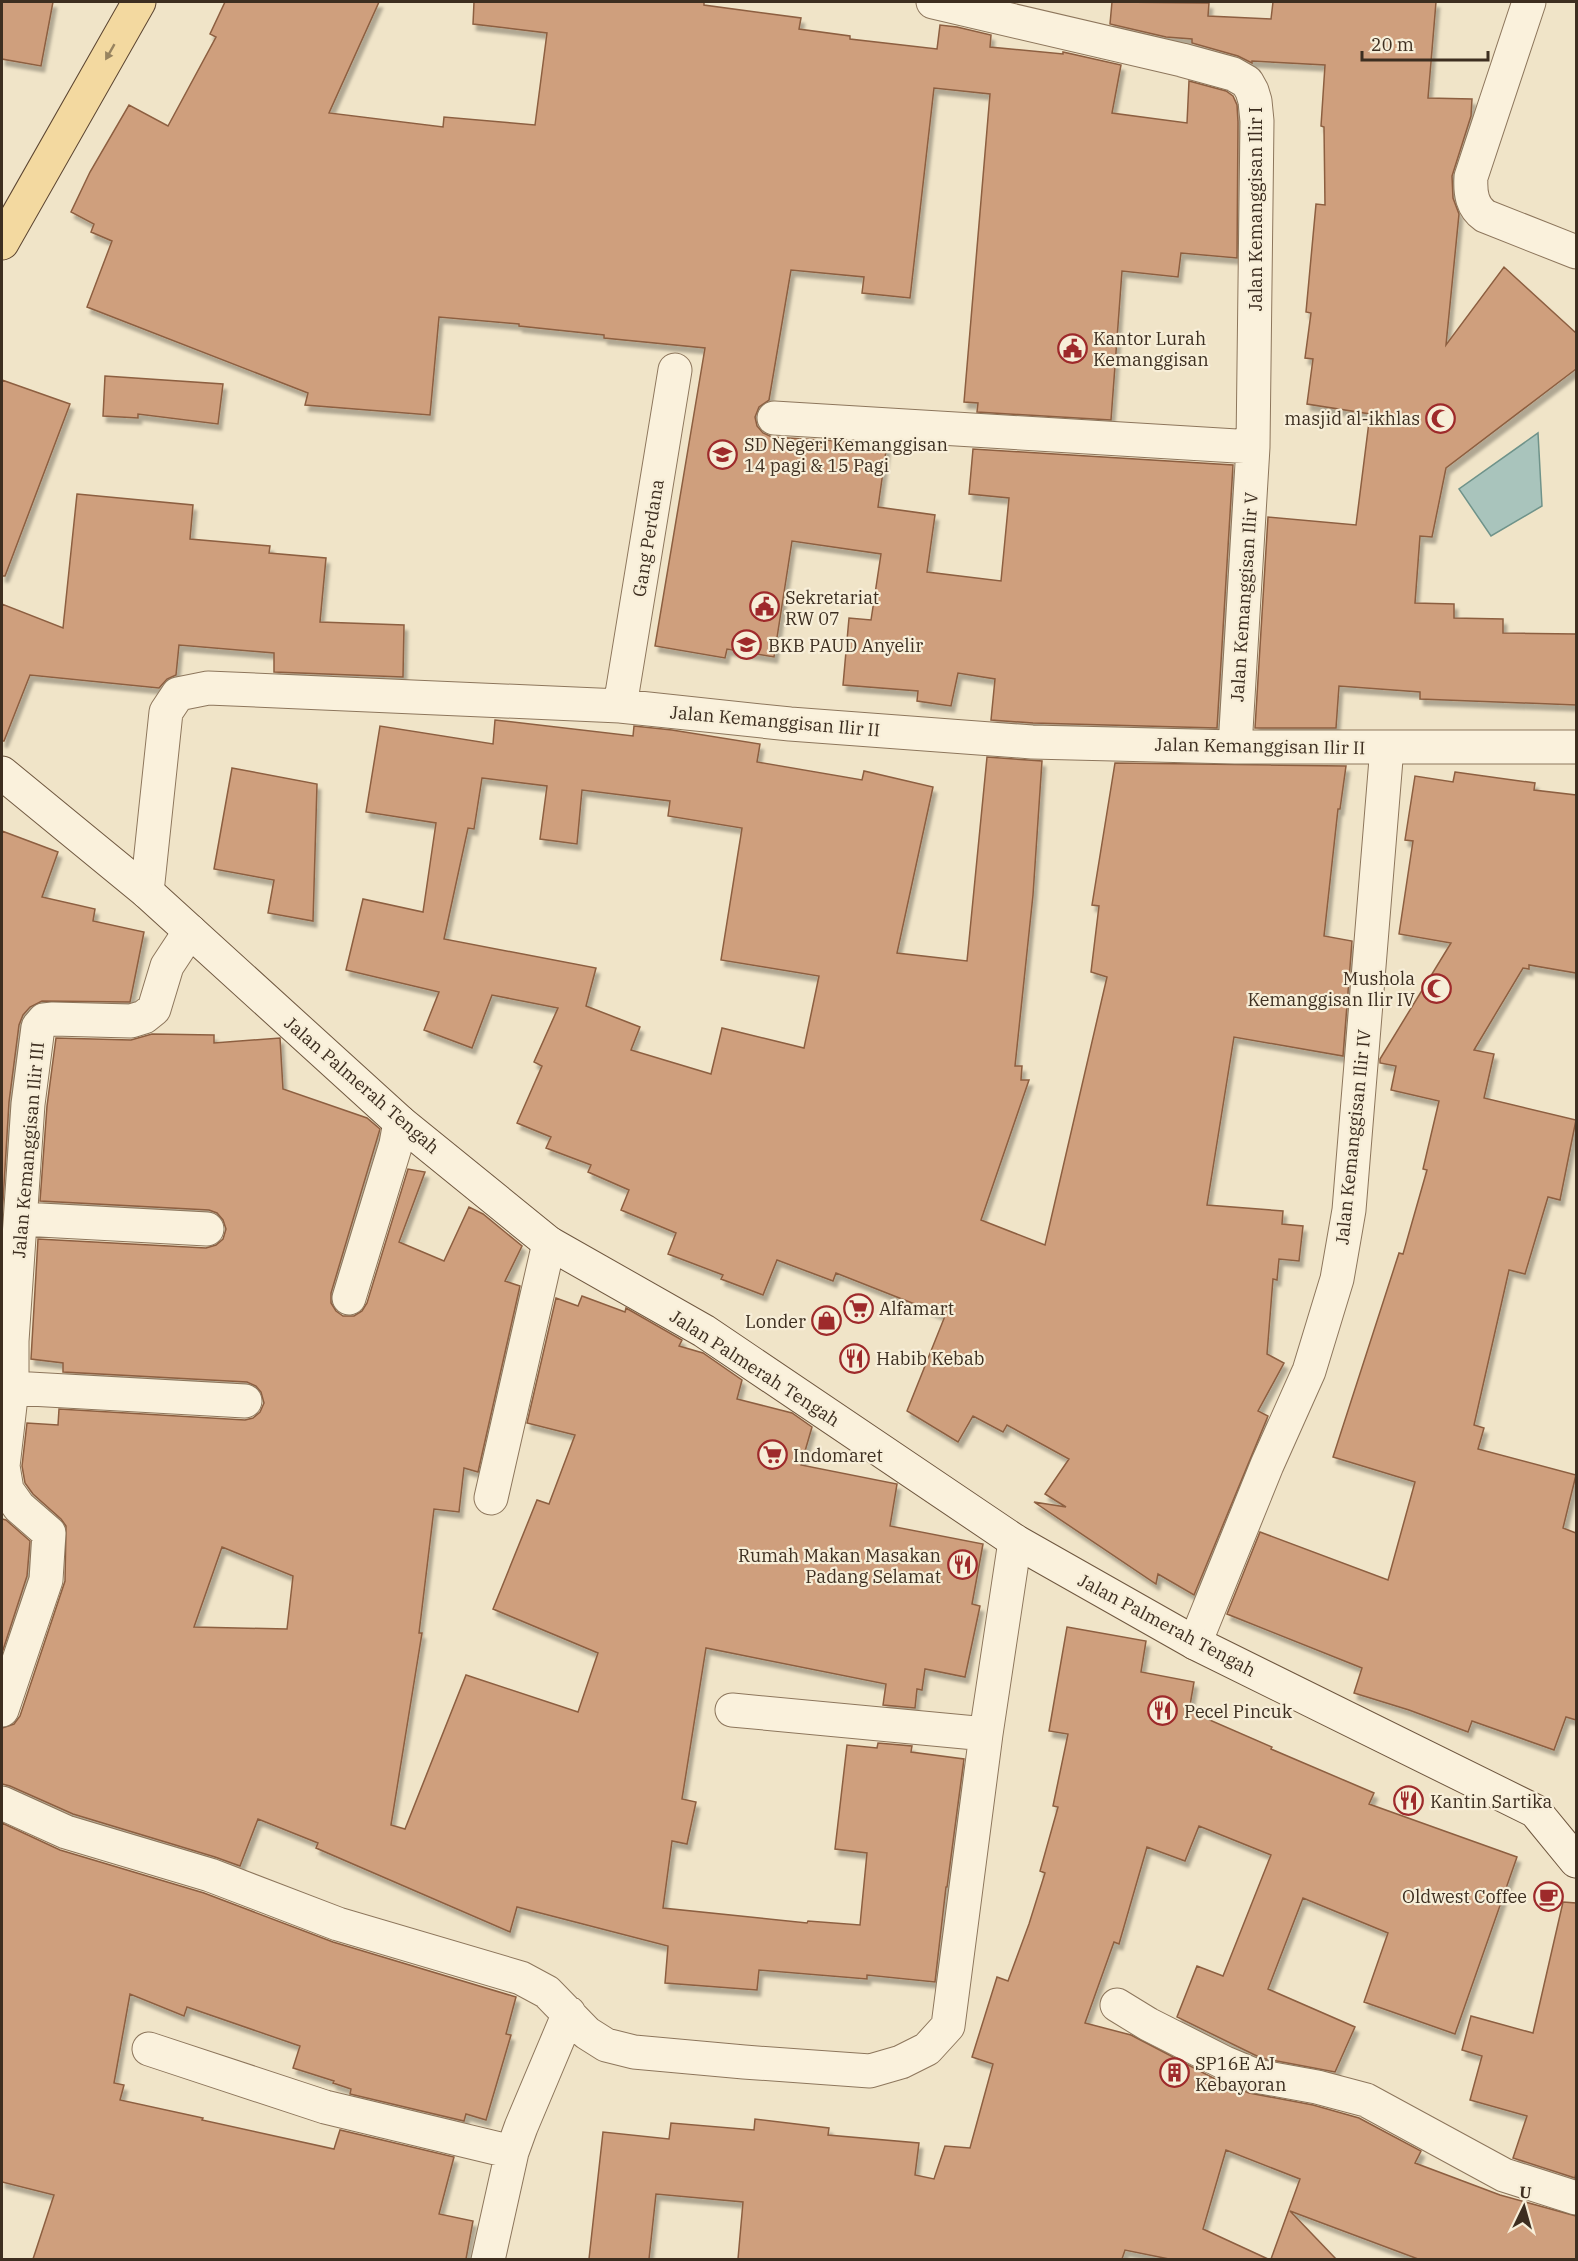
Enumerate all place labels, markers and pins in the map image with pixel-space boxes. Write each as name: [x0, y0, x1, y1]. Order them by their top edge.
place label: Kantor Lurah Kemanggisan: [1093, 327, 1209, 371]
public building icon: Kantor Lurah Kemanggisan: [1056, 332, 1088, 364]
mosque icon: masjid al-ikhlas: [1425, 402, 1457, 434]
place label: masjid al-ikhlas: [1284, 407, 1420, 430]
place label: SD Negeri Kemanggisan 14 pagi & 15 Pagi: [744, 433, 948, 477]
school or university icon: SD Negeri Kemanggisan 14 pagi & 15 Pagi: [707, 438, 739, 470]
place label: Sekretariat RW 07: [785, 586, 879, 630]
public building icon: Sekretariat RW 07: [748, 591, 780, 623]
school or university icon: BKB PAUD Anyelir: [731, 629, 763, 661]
place label: BKB PAUD Anyelir: [768, 634, 923, 657]
place label: Mushola Kemanggisan Ilir IV: [1247, 967, 1415, 1011]
mosque icon: Mushola Kemanggisan Ilir IV: [1420, 972, 1452, 1004]
supermarket icon: Alfamart: [842, 1292, 874, 1324]
place label: Alfamart: [879, 1297, 954, 1320]
shop icon: Londer: [811, 1305, 843, 1337]
place label: Londer: [745, 1310, 806, 1333]
restaurant icon: Habib Kebab: [839, 1342, 871, 1374]
place label: Habib Kebab: [876, 1347, 984, 1370]
supermarket icon: Indomaret: [756, 1439, 788, 1471]
place label: Indomaret: [793, 1444, 883, 1467]
place label: Rumah Makan Masakan Padang Selamat: [738, 1544, 941, 1588]
restaurant icon: Rumah Makan Masakan Padang Selamat: [946, 1549, 978, 1581]
restaurant icon: Pecel Pincuk: [1147, 1695, 1179, 1727]
place label: Pecel Pincuk: [1184, 1700, 1293, 1723]
restaurant icon: Kantin Sartika: [1393, 1785, 1425, 1817]
place label: Kantin Sartika: [1430, 1790, 1553, 1813]
cafe icon: Oldwest Coffee: [1532, 1880, 1564, 1912]
place label: Oldwest Coffee: [1402, 1885, 1527, 1908]
place label: SP16E AJ Kebayoran: [1195, 2052, 1286, 2096]
building icon: SP16E AJ Kebayoran: [1158, 2057, 1190, 2089]

